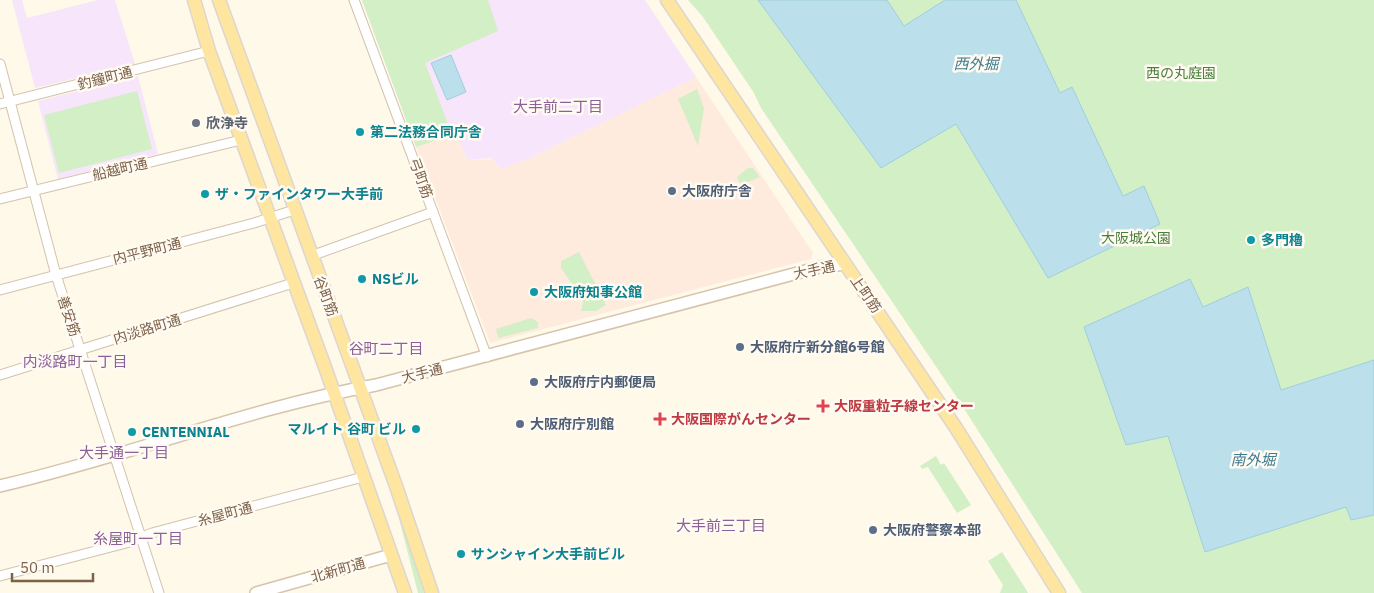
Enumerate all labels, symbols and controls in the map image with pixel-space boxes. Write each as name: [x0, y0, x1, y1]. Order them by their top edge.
water label: 西外掘: [953, 54, 1000, 73]
street label: 釣鐘町通: [76, 62, 134, 94]
park label: 西の丸庭園: [1146, 64, 1216, 82]
district label: 大手前二丁目: [513, 97, 603, 116]
place label: 欣浄寺: [206, 114, 248, 132]
marker: 欣浄寺: [190, 117, 202, 129]
place label: 第二法務合同庁舎: [370, 123, 482, 141]
marker: 第二法務合同庁舎: [354, 126, 366, 138]
street label: 船越町通: [91, 154, 149, 184]
street label: 弓町筋: [405, 155, 437, 201]
place label: 大阪府庁舎: [682, 182, 752, 200]
place label: ザ・ファインタワー大手前: [215, 185, 383, 203]
marker: 大阪府庁舎: [666, 185, 678, 197]
marker: ザ・ファインタワー大手前: [199, 188, 211, 200]
park label: 大阪城公園: [1101, 229, 1171, 247]
place label: 多門櫓: [1261, 231, 1303, 249]
street label: 内平野町通: [111, 234, 183, 268]
marker: 多門櫓: [1245, 234, 1257, 246]
street label: 大手通: [792, 257, 836, 283]
place label: NSビル: [372, 270, 419, 288]
street label: 上町筋: [847, 272, 885, 316]
street label: 谷町筋: [310, 273, 342, 319]
marker: NSビル: [356, 273, 368, 285]
place label: 大阪府知事公館: [544, 283, 642, 301]
marker: 大阪府知事公館: [528, 286, 540, 298]
street label: 善安筋: [54, 293, 84, 339]
street label: 内淡路町通: [111, 310, 183, 348]
place label: 大阪府庁新分館6号館: [750, 338, 884, 356]
district label: 谷町二丁目: [348, 339, 424, 358]
marker: 大阪府庁新分館6号館: [734, 341, 746, 353]
district label: 内淡路町一丁目: [22, 352, 128, 371]
street label: 大手通: [399, 359, 445, 387]
place label: 大阪府庁内郵便局: [544, 373, 656, 391]
marker: 大阪府庁内郵便局: [528, 376, 540, 388]
place label: 大阪重粒子線センター: [834, 397, 974, 415]
marker: 大阪重粒子線センター: [816, 399, 830, 413]
place label: 大阪国際がんセンター: [671, 410, 811, 428]
marker: 大阪国際がんセンター: [653, 412, 667, 426]
place label: 大阪府庁別館: [530, 415, 614, 433]
marker: 大阪府庁別館: [514, 418, 526, 430]
place label: マルイト 谷町 ビル: [287, 420, 406, 438]
place label: CENTENNIAL: [142, 423, 230, 441]
marker: マルイト 谷町 ビル: [410, 423, 422, 435]
marker: CENTENNIAL: [126, 426, 138, 438]
district label: 大手通一丁目: [79, 443, 169, 462]
water label: 南外堀: [1230, 450, 1277, 469]
street label: 糸屋町通: [196, 498, 254, 530]
district label: 大手前三丁目: [676, 516, 766, 535]
place label: 大阪府警察本部: [883, 521, 981, 539]
marker: 大阪府警察本部: [867, 524, 879, 536]
district label: 糸屋町一丁目: [93, 529, 183, 548]
place label: サンシャイン大手前ビル: [471, 545, 625, 563]
marker: サンシャイン大手前ビル: [455, 548, 467, 560]
scale bar: [12, 550, 94, 582]
street label: 北新町通: [309, 554, 367, 586]
text: 50 m: [20, 558, 55, 577]

